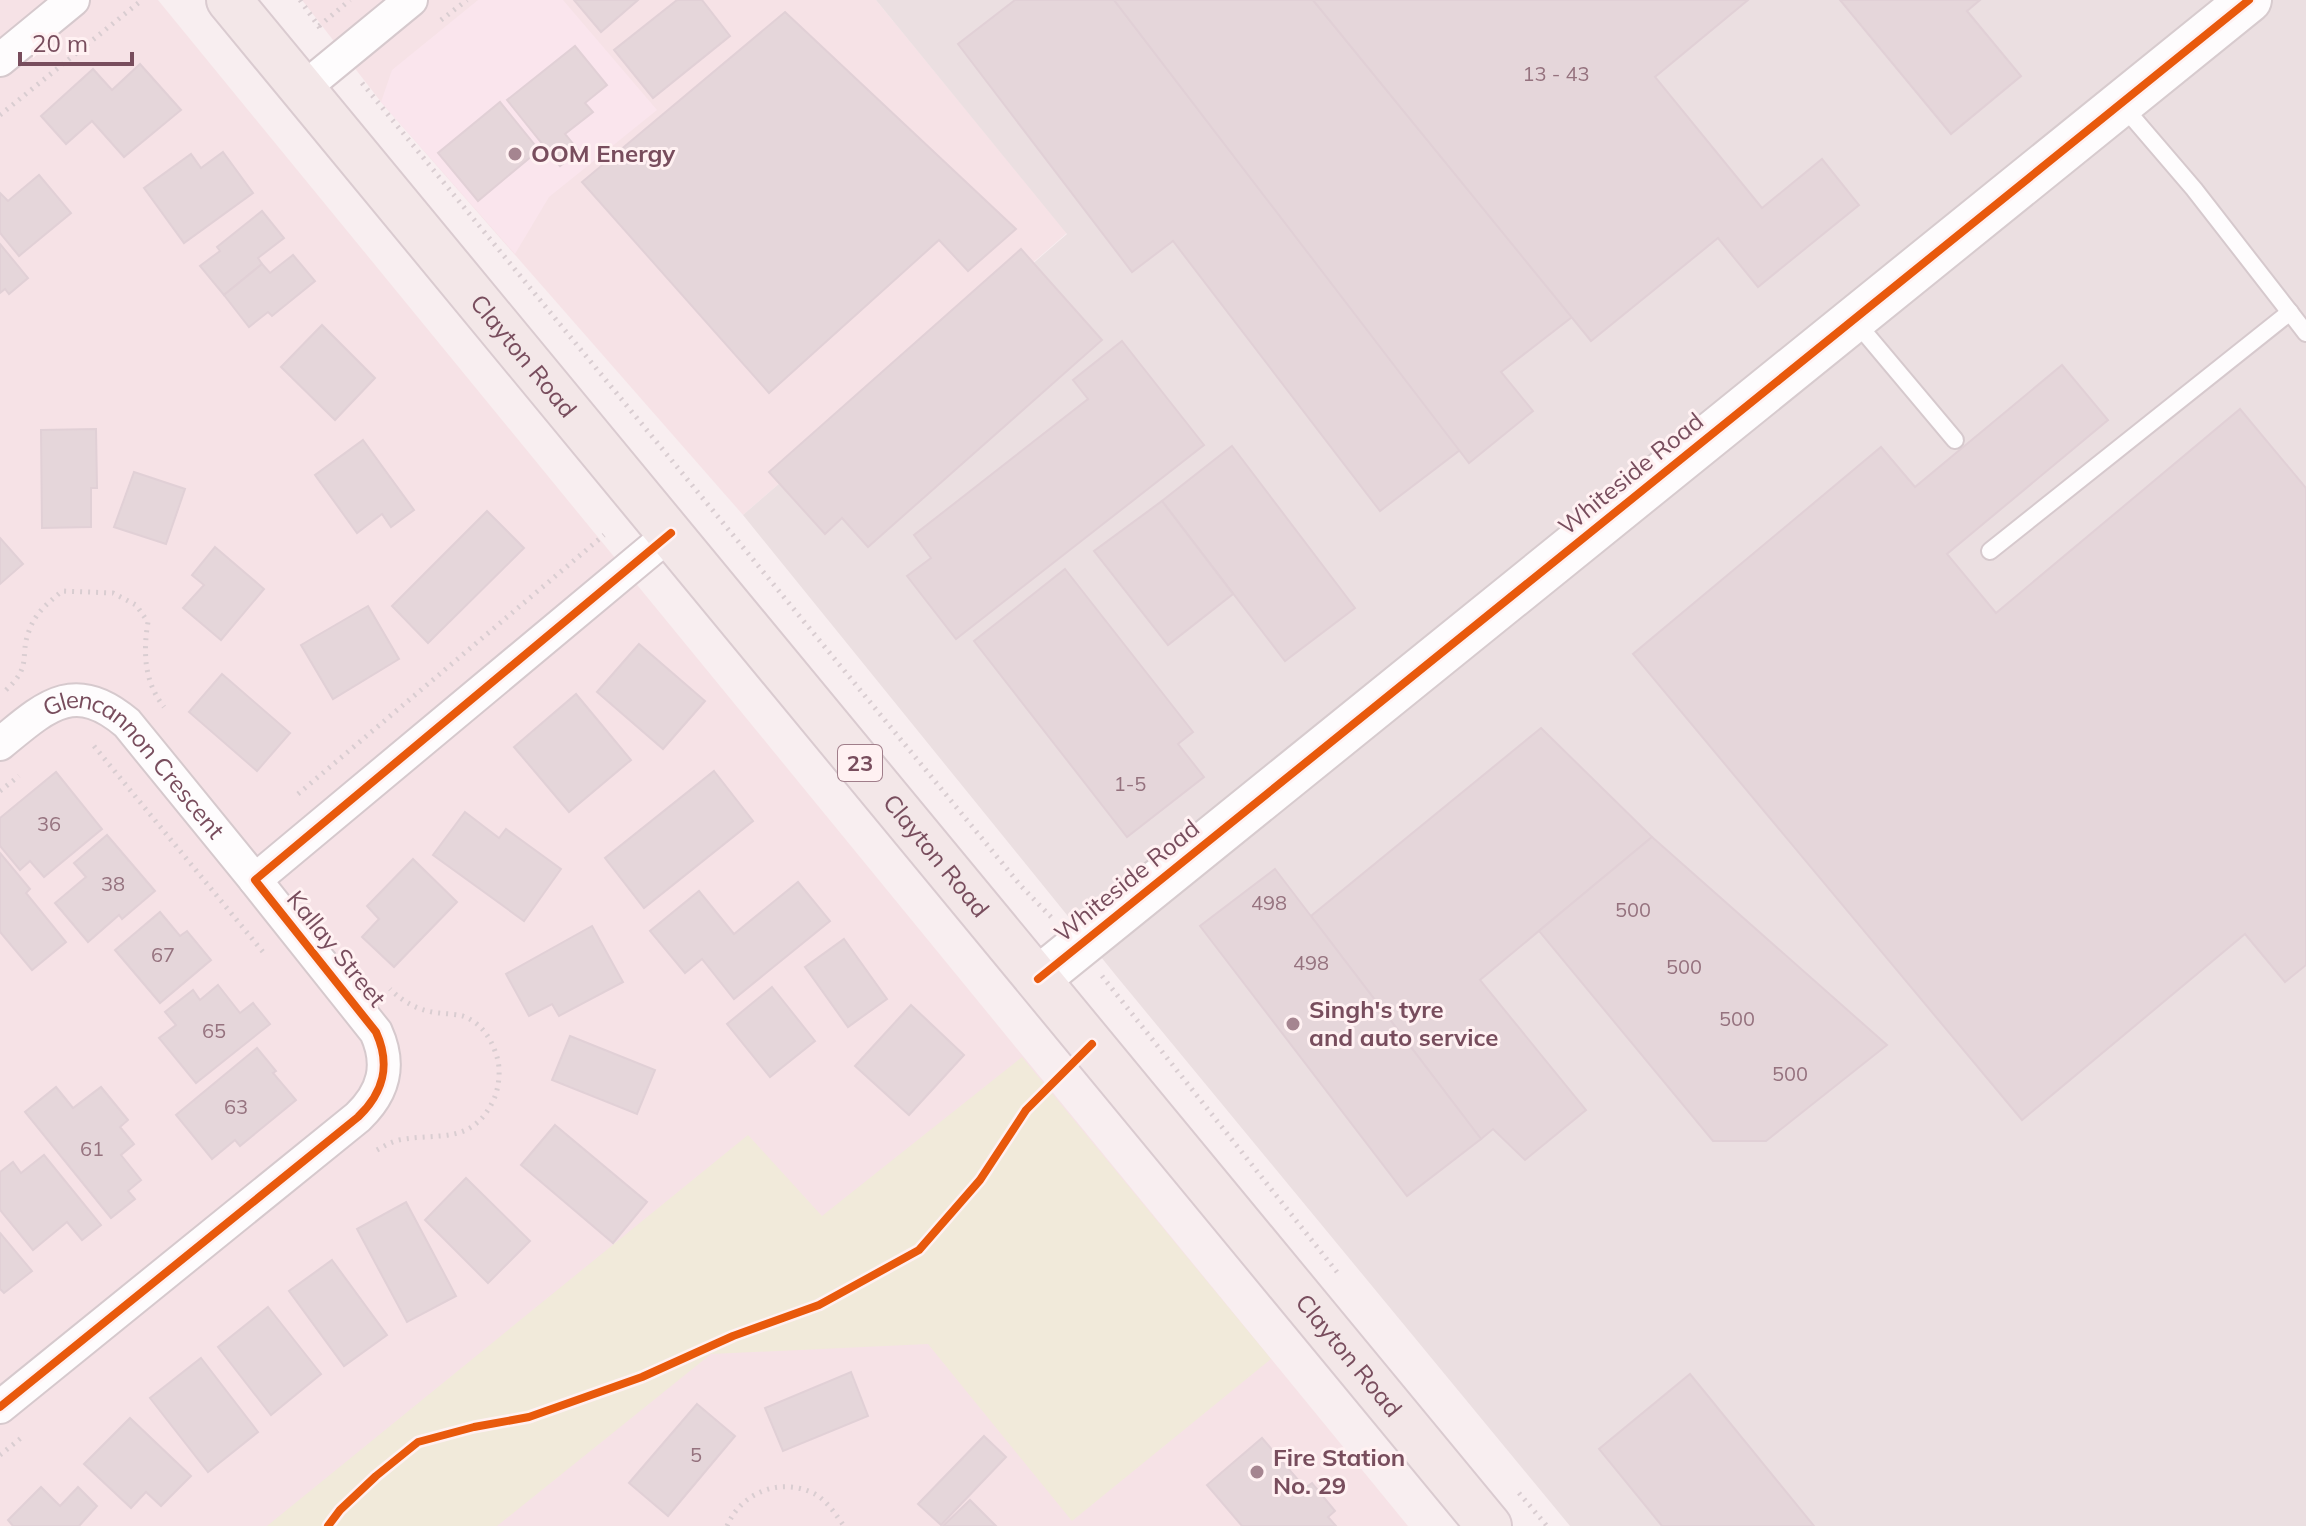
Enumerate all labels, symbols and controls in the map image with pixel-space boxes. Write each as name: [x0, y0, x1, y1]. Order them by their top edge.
scale bar: [20, 16, 132, 66]
text: 20 m: [32, 28, 88, 58]
house number: 13 - 43: [1523, 61, 1590, 86]
place label: OOM Energy: [531, 138, 676, 168]
marker: OOM Energy: [506, 145, 524, 163]
street label: Clayton Road: [464, 288, 583, 423]
street label: Whiteside Road: [1552, 406, 1709, 541]
street label: Glencannon Crescent: [38, 684, 231, 845]
road number: 23: [838, 745, 882, 781]
house number: 1-5: [1114, 771, 1146, 796]
street label: Clayton Road: [877, 788, 996, 923]
house number: 36: [37, 811, 61, 836]
street label: Whiteside Road: [1048, 813, 1205, 948]
house number: 38: [101, 871, 125, 896]
street label: Kallay Street: [281, 884, 393, 1012]
house number: 498: [1251, 890, 1287, 915]
house number: 500: [1615, 897, 1651, 922]
house number: 67: [151, 942, 175, 967]
house number: 498: [1293, 950, 1329, 975]
house number: 500: [1666, 954, 1702, 979]
place label: Singh's tyre and auto service: [1309, 994, 1498, 1052]
house number: 500: [1719, 1006, 1755, 1031]
marker: Singh's tyre and auto service: [1284, 1015, 1302, 1033]
house number: 65: [202, 1018, 226, 1043]
house number: 500: [1772, 1061, 1808, 1086]
house number: 63: [224, 1094, 248, 1119]
house number: 61: [80, 1136, 104, 1161]
street label: Clayton Road: [1290, 1287, 1409, 1423]
house number: 5: [690, 1442, 702, 1467]
place label: Fire Station No. 29: [1273, 1442, 1405, 1500]
marker: Fire Station No. 29: [1248, 1463, 1266, 1481]

